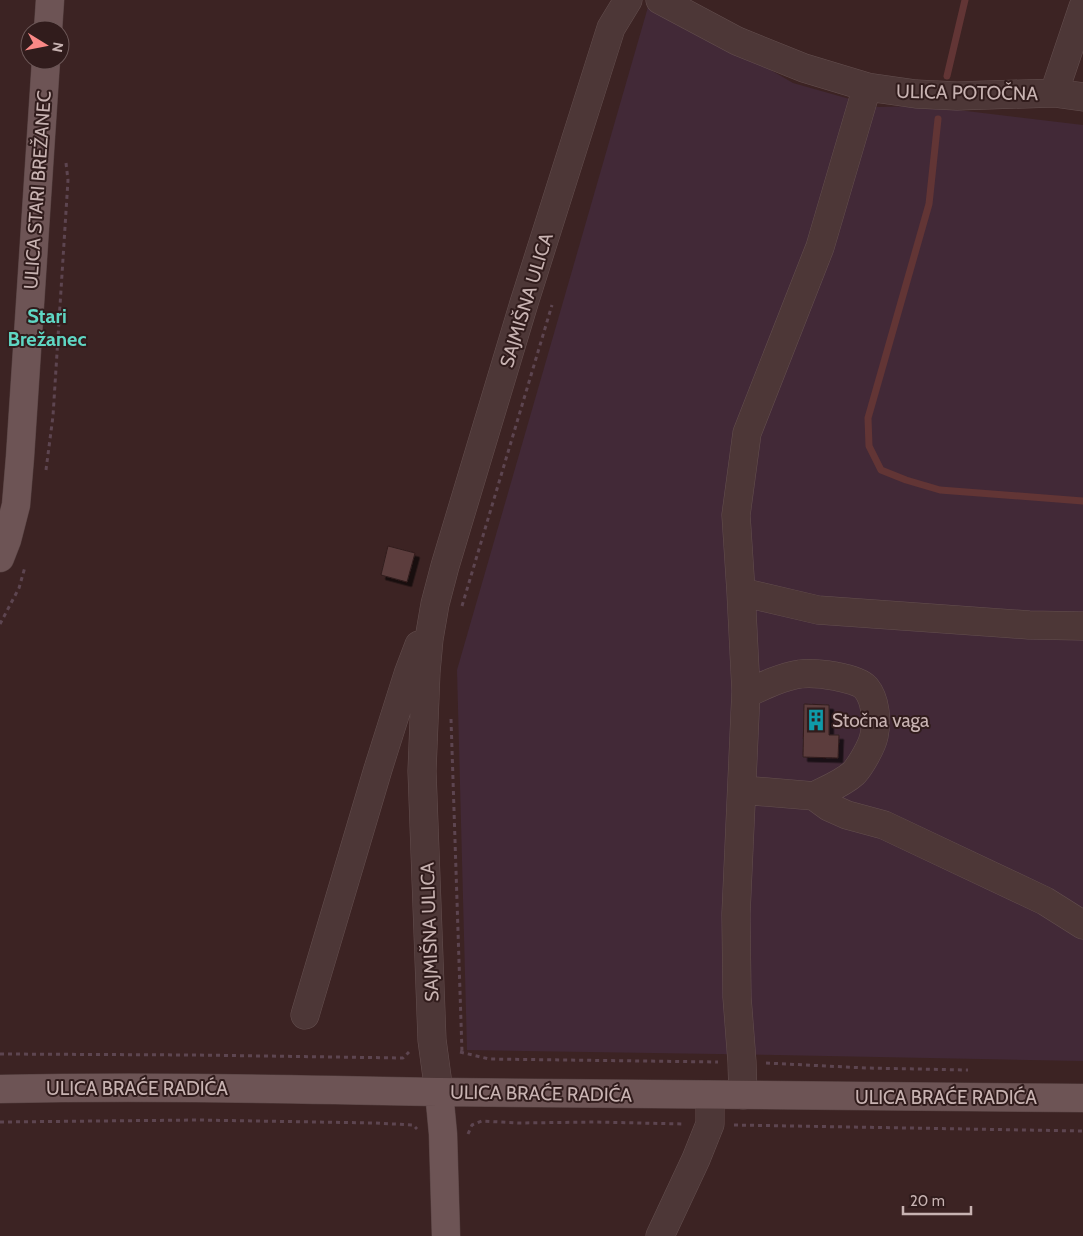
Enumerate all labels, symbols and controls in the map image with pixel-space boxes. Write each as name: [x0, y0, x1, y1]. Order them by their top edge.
north arrow: [20, 20, 70, 70]
text: N: [48, 41, 68, 54]
street label: ULICA POTOČNA: [896, 79, 1038, 105]
street label: ULICA STARI BREŽANEC: [18, 90, 56, 290]
street label: SAJMIŠNA ULICA: [494, 229, 558, 370]
district label: Stari Brežanec: [8, 304, 86, 351]
building icon: Stočna vaga: [803, 707, 829, 733]
place label: Stočna vaga: [832, 709, 929, 732]
street label: SAJMIŠNA ULICA: [415, 861, 443, 1002]
street label: ULICA BRAĆE RADIĆA: [46, 1076, 228, 1100]
street label: ULICA BRAĆE RADIĆA: [450, 1079, 633, 1107]
street label: ULICA BRAĆE RADIĆA: [855, 1085, 1037, 1109]
scale bar: [903, 1184, 970, 1216]
text: 20 m: [910, 1192, 945, 1210]

